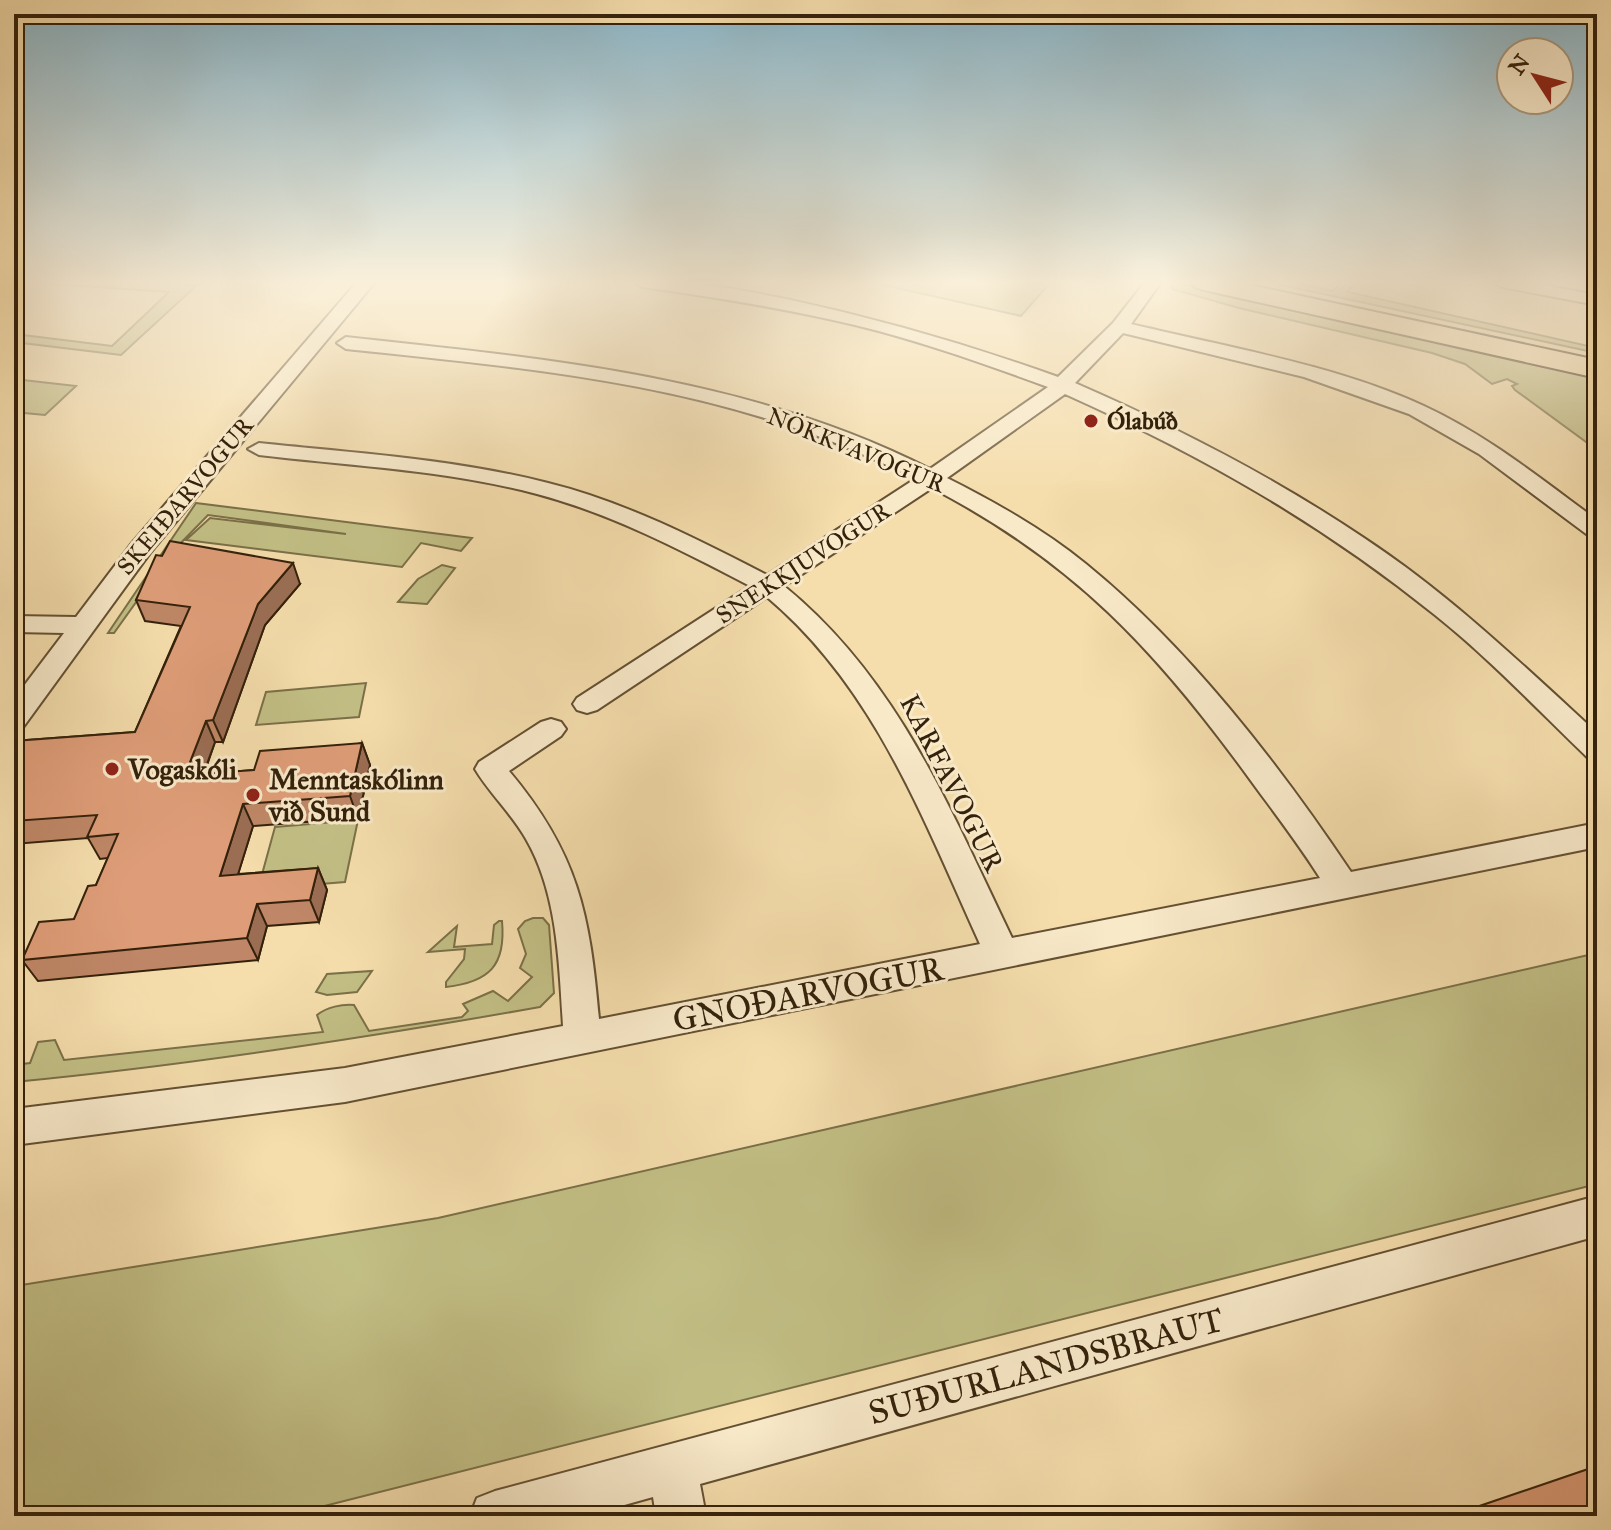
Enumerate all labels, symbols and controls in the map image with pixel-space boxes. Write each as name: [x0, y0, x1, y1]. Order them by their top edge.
north arrow: [1495, 36, 1575, 116]
text: N: [1503, 49, 1536, 80]
street label: NÖKKVAVOGUR: [763, 401, 950, 500]
place label: Ólabúð: [1107, 405, 1178, 436]
street label: SKEIÐARVOGUR: [110, 410, 260, 581]
marker: Ólabúð: [1082, 412, 1100, 430]
street label: SNEKKJUVOGUR: [710, 495, 897, 630]
street label: KARFAVOGUR: [892, 688, 1012, 879]
place label: Vogaskóli: [127, 752, 237, 787]
marker: Vogaskóli: [103, 760, 121, 778]
place label: Menntaskólinn við Sund: [268, 762, 444, 829]
marker: Menntaskólinn við Sund: [244, 786, 262, 804]
street label: GNOÐARVOGUR: [669, 947, 948, 1040]
street label: SUÐURLANDSBRAUT: [864, 1299, 1228, 1433]

